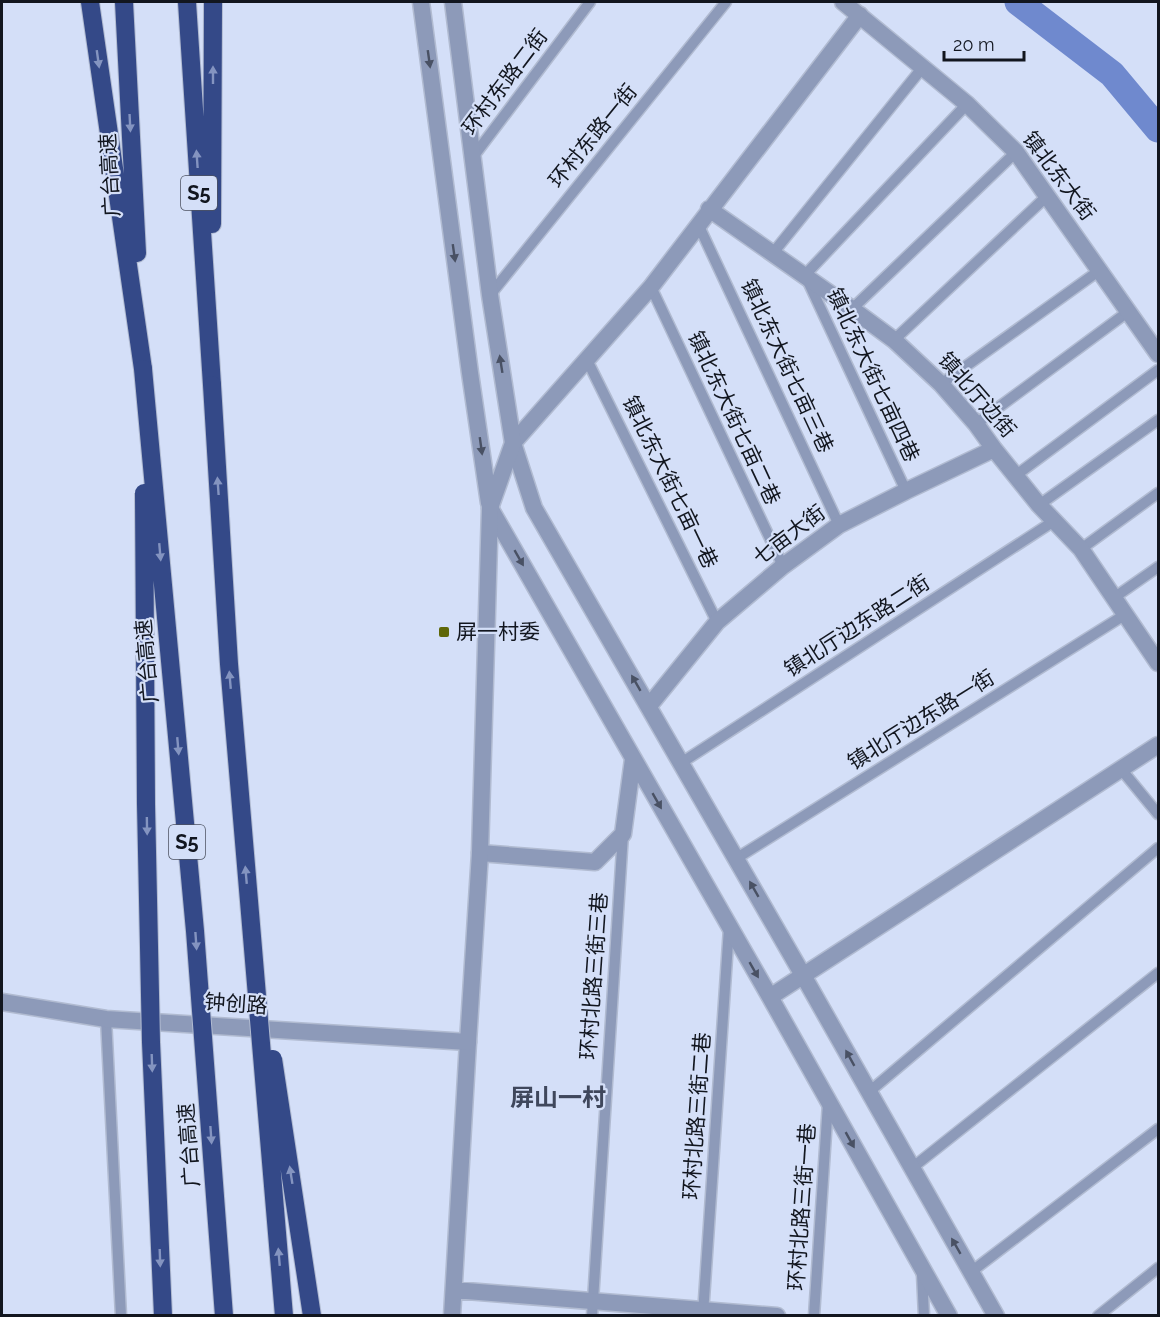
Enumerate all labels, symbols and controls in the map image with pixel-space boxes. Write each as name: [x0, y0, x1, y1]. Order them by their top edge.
street label: 环村东路二街: [457, 24, 552, 140]
scale bar: [944, 24, 1024, 62]
text: 20 m: [953, 34, 995, 55]
one-way arrow: [94, 50, 103, 69]
one-way arrow: [424, 50, 434, 69]
one-way arrow: [208, 65, 218, 84]
street label: 环村东路一街: [543, 79, 642, 193]
one-way arrow: [125, 113, 134, 132]
street label: 镇北东大街: [1018, 126, 1101, 225]
street label: 广台高速: [95, 132, 124, 218]
one-way arrow: [192, 150, 202, 169]
road number: S5: [181, 176, 217, 210]
one-way arrow: [450, 243, 459, 262]
street label: 镇北东大街七亩三巷: [736, 275, 839, 457]
street label: 镇北东大街七亩四巷: [822, 284, 925, 466]
street label: 镇北东大街七亩二巷: [683, 327, 786, 509]
street label: 镇北厅边街: [934, 347, 1021, 442]
one-way arrow: [497, 354, 506, 373]
street label: 镇北东大街七亩一巷: [618, 391, 723, 572]
one-way arrow: [477, 437, 486, 456]
one-way arrow: [213, 476, 223, 495]
street label: 七亩大街: [748, 499, 830, 570]
one-way arrow: [155, 543, 165, 562]
one-way arrow: [514, 550, 524, 567]
street label: 镇北厅边东路二街: [779, 569, 934, 682]
street label: 广台高速: [130, 618, 163, 704]
place label: 屏一村委: [456, 619, 540, 644]
marker: 屏一村委: [437, 625, 451, 639]
street label: 镇北厅边东路一街: [843, 664, 999, 775]
one-way arrow: [226, 671, 235, 690]
one-way arrow: [630, 675, 641, 691]
one-way arrow: [173, 737, 183, 756]
one-way arrow: [652, 793, 662, 810]
one-way arrow: [142, 817, 152, 836]
road number: S5: [169, 825, 205, 859]
one-way arrow: [241, 865, 251, 884]
one-way arrow: [749, 880, 759, 897]
street label: 环村北路三街三巷: [575, 891, 612, 1061]
one-way arrow: [191, 931, 201, 950]
one-way arrow: [749, 962, 760, 978]
street label: 钟创路: [204, 989, 268, 1018]
street label: 环村北路三街二巷: [678, 1031, 715, 1201]
one-way arrow: [845, 1049, 855, 1066]
one-way arrow: [148, 1053, 157, 1072]
district label: 屏山一村: [510, 1083, 606, 1112]
street label: 广台高速: [173, 1102, 204, 1188]
street label: 环村北路三街一巷: [783, 1122, 820, 1292]
one-way arrow: [206, 1126, 215, 1145]
one-way arrow: [845, 1131, 855, 1148]
one-way arrow: [286, 1165, 295, 1184]
one-way arrow: [951, 1238, 961, 1255]
one-way arrow: [156, 1248, 165, 1267]
one-way arrow: [274, 1248, 284, 1267]

